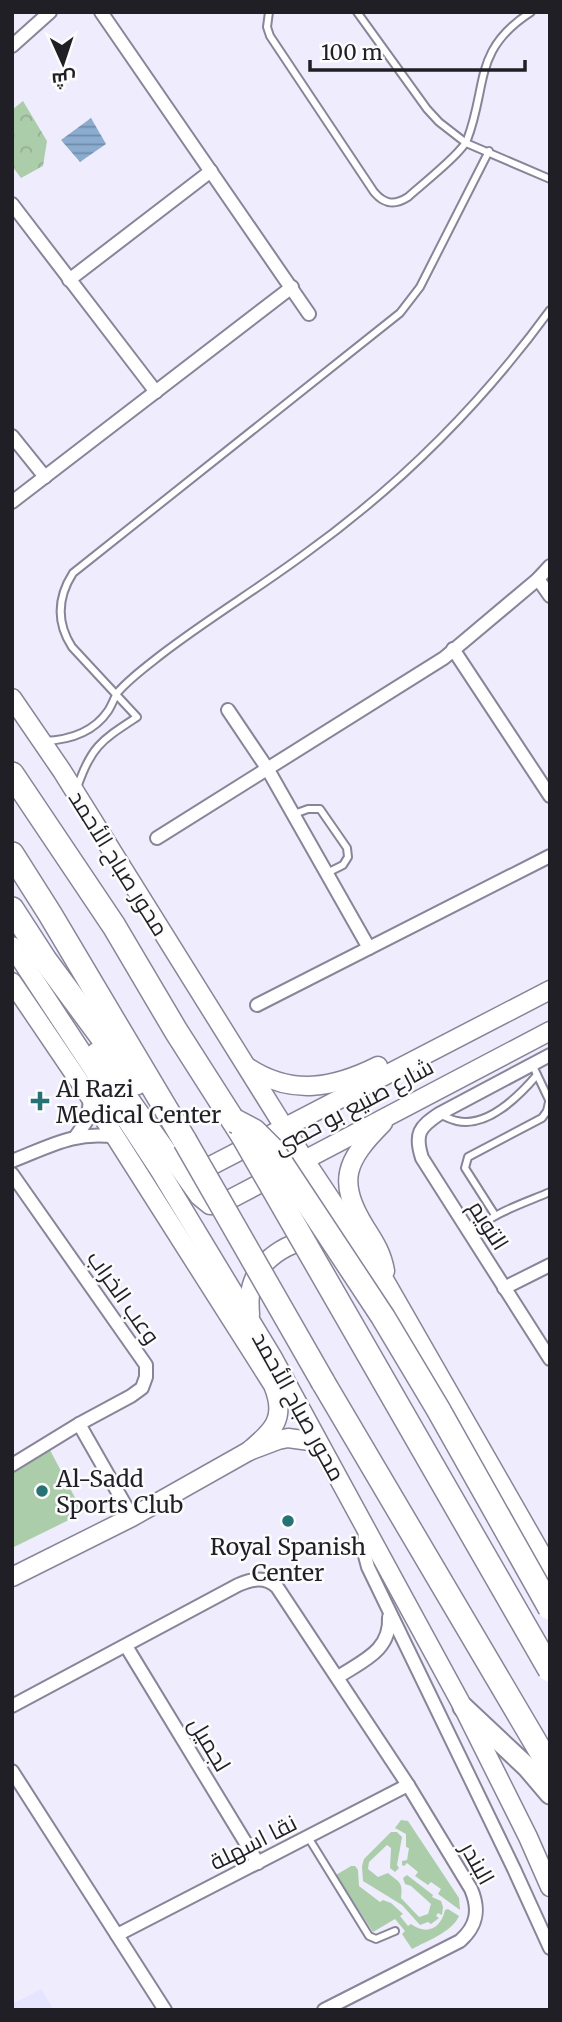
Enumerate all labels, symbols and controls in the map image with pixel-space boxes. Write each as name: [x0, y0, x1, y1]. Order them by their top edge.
north arrow: [28, 28, 98, 98]
scale bar: [310, 28, 525, 72]
text: 100 m: [321, 39, 383, 66]
text: ش: [51, 67, 77, 93]
street label: محور صباح الأحمد: [61, 785, 175, 942]
street label: شارع صنيع بو حصى: [268, 1052, 439, 1162]
place label: Al Razi Medical Center: [55, 1074, 221, 1129]
marker: Al Razi Medical Center: [30, 1091, 50, 1111]
street label: التويم: [461, 1194, 516, 1257]
street label: وعب الخراب: [81, 1244, 167, 1350]
street label: محور صباح الأحمد: [244, 1326, 352, 1487]
place label: Al-Sadd Sports Club: [55, 1464, 183, 1519]
marker: Al-Sadd Sports Club: [34, 1483, 50, 1499]
marker: Royal Spanish Center: [280, 1513, 296, 1529]
place label: Royal Spanish Center: [210, 1532, 366, 1587]
street label: لجميل: [182, 1711, 238, 1777]
street label: نقا اسهلة: [205, 1808, 301, 1876]
street label: البندر: [454, 1835, 501, 1889]

